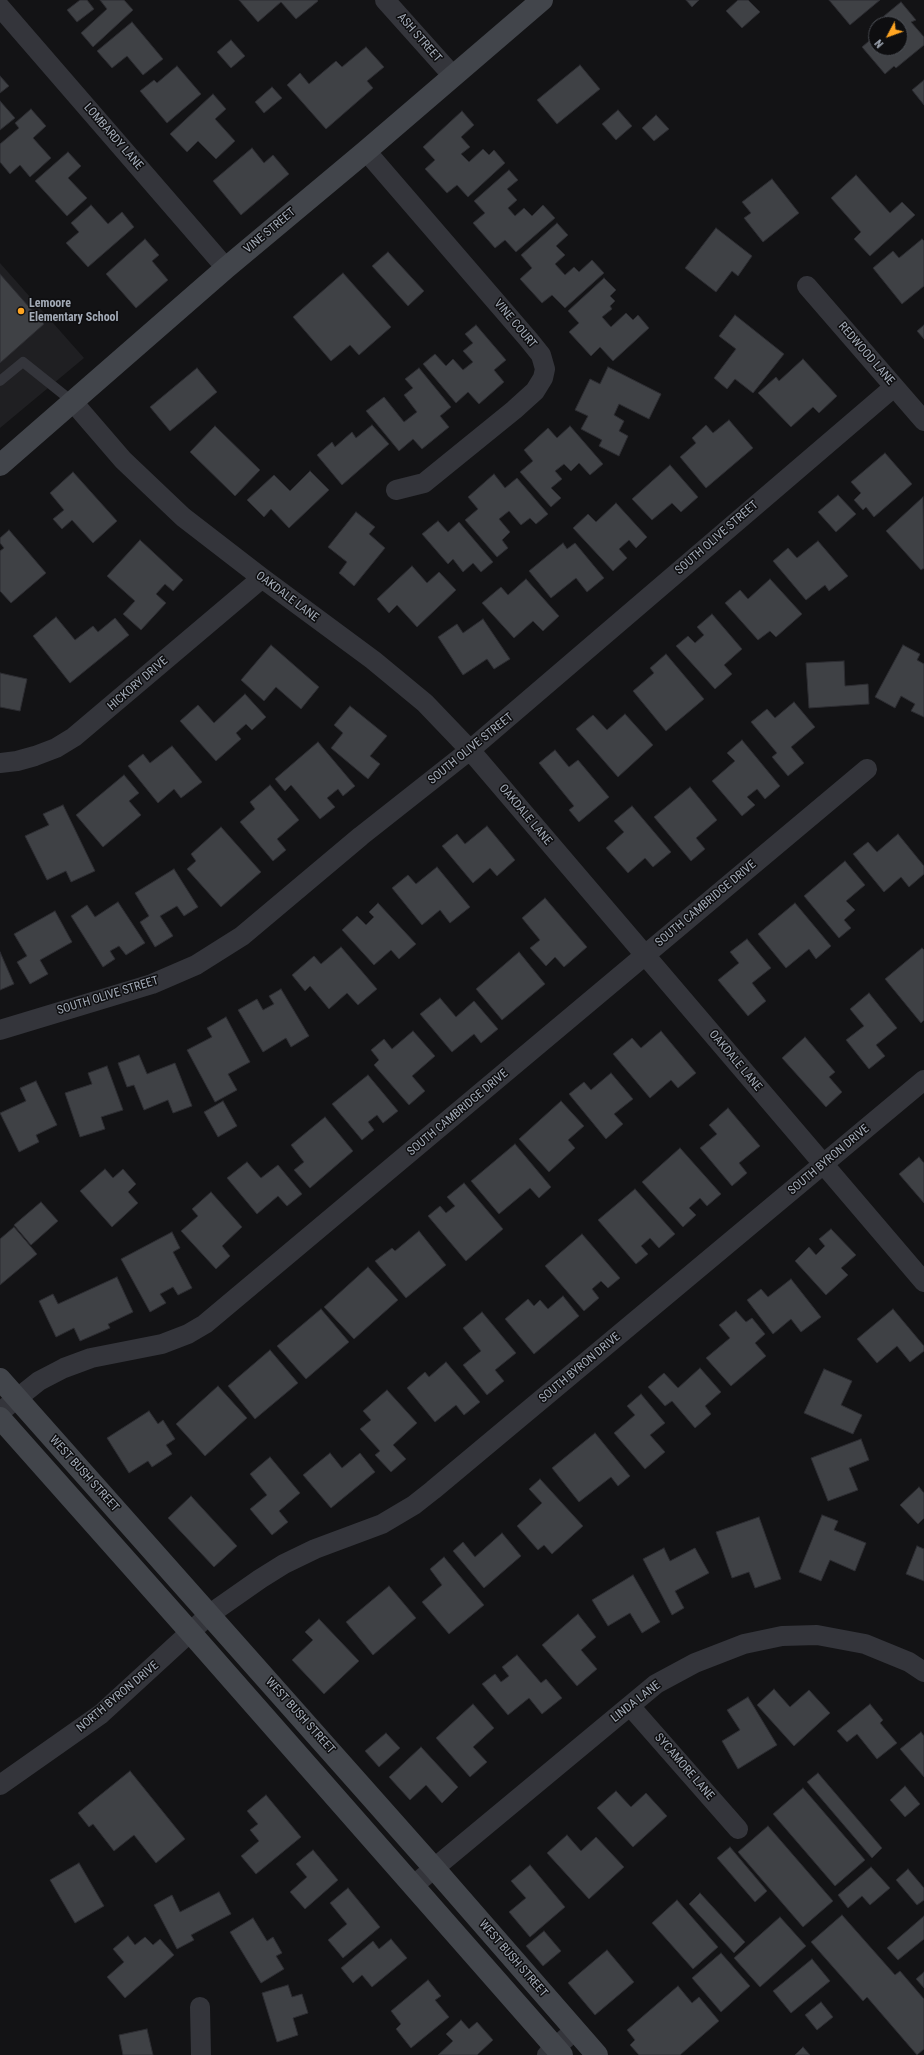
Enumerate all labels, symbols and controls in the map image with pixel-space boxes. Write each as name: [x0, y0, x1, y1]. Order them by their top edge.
street label: ASH STREET: [394, 10, 444, 66]
north arrow: [868, 16, 908, 56]
text: N: [872, 37, 886, 50]
street label: LOMBARDY LANE: [80, 101, 146, 173]
street label: VINE STREET: [241, 205, 299, 257]
place label: Lemoore Elementary School: [29, 297, 119, 325]
street label: VINE COURT: [491, 297, 539, 351]
marker: Lemoore Elementary School: [16, 306, 26, 316]
street label: REDWOOD LANE: [835, 320, 897, 388]
street label: SOUTH OLIVE STREET: [673, 498, 761, 578]
street label: OAKDALE LANE: [253, 569, 321, 625]
street label: HICKORY DRIVE: [105, 654, 171, 714]
street label: SOUTH OLIVE STREET: [426, 710, 516, 788]
street label: OAKDALE LANE: [495, 782, 555, 848]
street label: SOUTH CAMBRIDGE DRIVE: [653, 858, 759, 950]
street label: SOUTH OLIVE STREET: [56, 974, 160, 1018]
street label: OAKDALE LANE: [705, 1028, 765, 1094]
street label: SOUTH CAMBRIDGE DRIVE: [405, 1067, 511, 1159]
street label: SOUTH BYRON DRIVE: [785, 1122, 873, 1198]
street label: SOUTH BYRON DRIVE: [536, 1330, 624, 1406]
street label: WEST BUSH STREET: [46, 1433, 122, 1515]
street label: NORTH BYRON DRIVE: [74, 1659, 162, 1735]
street label: WEST BUSH STREET: [262, 1675, 338, 1757]
street label: LINDA LANE: [608, 1678, 664, 1726]
street label: SYCAMORE LANE: [651, 1731, 717, 1803]
street label: WEST BUSH STREET: [476, 1918, 550, 2000]

